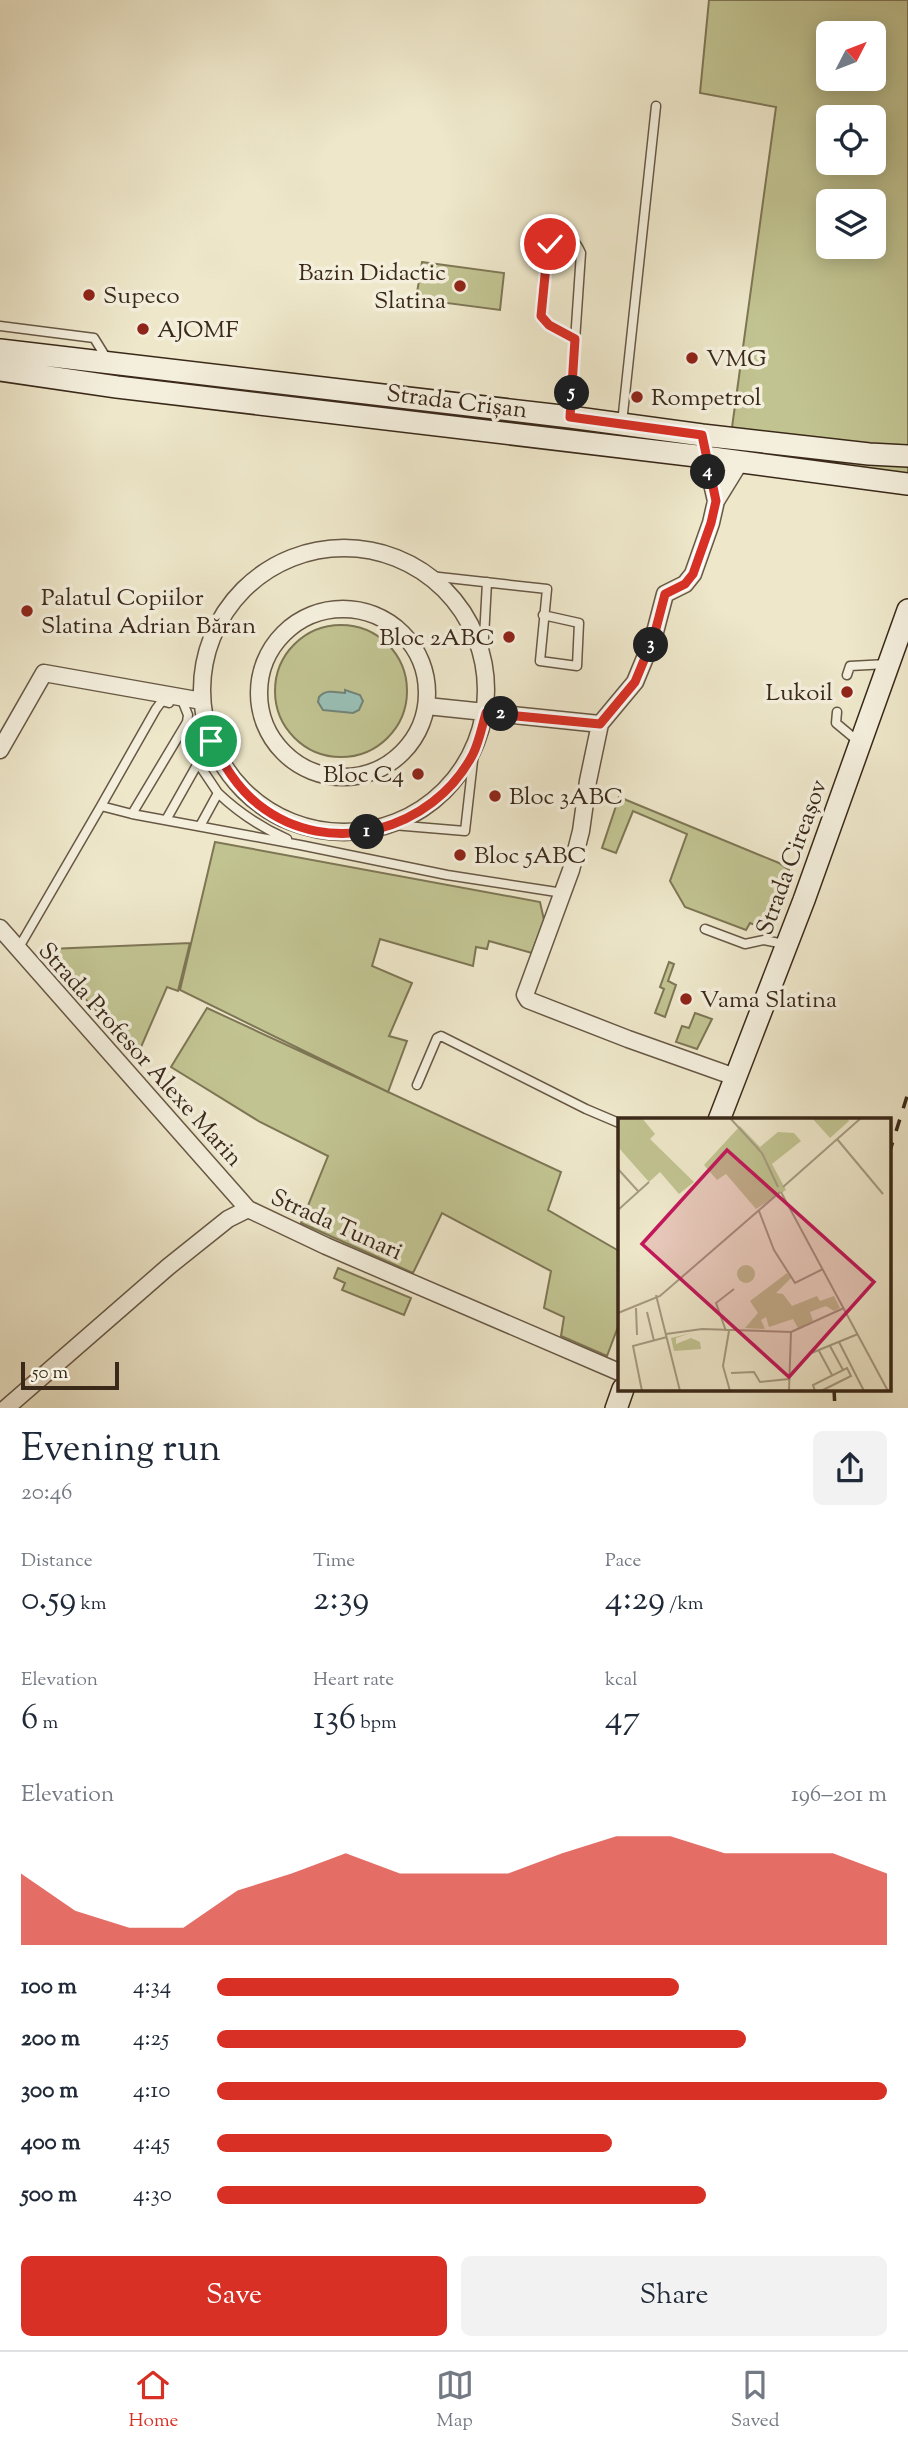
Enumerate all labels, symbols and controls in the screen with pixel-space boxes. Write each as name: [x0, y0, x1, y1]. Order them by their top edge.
north arrow: [816, 21, 886, 91]
map controls: [816, 21, 886, 259]
button: locate: [816, 105, 886, 175]
button: layers: [816, 189, 886, 259]
pin: [520, 214, 580, 274]
icon: check: [531, 225, 569, 263]
place label: Bazin Didactic Slatina: [298, 257, 446, 319]
marker: Bazin Didactic Slatina: [452, 278, 468, 294]
place label: Supeco: [103, 280, 180, 314]
marker: Supeco: [81, 287, 97, 303]
place label: AJOMF: [157, 314, 239, 348]
marker: AJOMF: [135, 321, 151, 337]
place label: VMG: [706, 343, 767, 377]
marker: VMG: [684, 350, 700, 366]
pin: 5: [554, 376, 590, 410]
street label: Strada Crișan: [384, 377, 529, 428]
text: 5: [568, 379, 575, 406]
place label: Rompetrol: [651, 382, 762, 416]
marker: Rompetrol: [629, 389, 645, 405]
pin: 4: [690, 454, 726, 490]
text: 4: [703, 458, 712, 485]
place label: Palatul Copiilor Slatina Adrian Băran: [41, 582, 256, 644]
marker: Palatul Copiilor Slatina Adrian Băran: [19, 603, 35, 619]
place label: Bloc 2ABC: [379, 622, 495, 656]
pin: 3: [634, 628, 668, 662]
marker: Bloc 2ABC: [501, 629, 517, 645]
text: 3: [647, 631, 654, 658]
place label: Lukoil: [765, 677, 833, 711]
marker: Lukoil: [839, 684, 855, 700]
pin: 2: [484, 696, 518, 732]
text: 2: [496, 700, 505, 727]
pin: [181, 711, 241, 771]
icon: arrive: [192, 722, 230, 760]
place label: Bloc C4: [323, 759, 404, 793]
marker: Bloc C4: [410, 766, 426, 782]
street label: Strada Cireașov: [749, 775, 837, 940]
place label: Bloc 3ABC: [509, 781, 623, 815]
marker: Bloc 3ABC: [487, 788, 503, 804]
pin: 1: [350, 814, 384, 850]
text: 1: [363, 818, 370, 845]
place label: Bloc 5ABC: [474, 840, 587, 874]
marker: Bloc 5ABC: [452, 847, 468, 863]
street label: Strada Profesor Alexe Marin: [29, 936, 250, 1175]
place label: Vama Slatina: [700, 984, 837, 1018]
marker: Vama Slatina: [678, 991, 694, 1007]
inset map: [618, 1118, 890, 1391]
street label: Strada Tunari: [265, 1182, 408, 1270]
scale bar: [21, 1360, 119, 1391]
text: 50 m: [32, 1360, 68, 1387]
text: Evening run: [21, 1424, 221, 1478]
button: share: [813, 1431, 887, 1505]
text: 20:46: [21, 1477, 73, 1510]
text: Distance: [21, 1548, 93, 1575]
text: Time: [313, 1548, 355, 1575]
text: Pace: [605, 1548, 641, 1575]
text: 0.59: [21, 1575, 76, 1626]
text: 2:39: [313, 1575, 369, 1626]
text: 4:29: [605, 1575, 665, 1626]
text: km: [76, 1591, 107, 1618]
text: /km: [665, 1591, 704, 1618]
text: Elevation: [21, 1667, 98, 1694]
text: Heart rate: [313, 1667, 394, 1694]
text: kcal: [605, 1667, 638, 1694]
text: 6: [21, 1694, 38, 1745]
text: 136: [313, 1694, 356, 1745]
text: 47: [605, 1694, 640, 1745]
text: m: [38, 1710, 58, 1737]
text: bpm: [356, 1710, 397, 1737]
text: Elevation: [21, 1779, 114, 1812]
text: 196–201 m: [791, 1779, 887, 1812]
text: 100 m: [21, 1971, 77, 2004]
text: 4:34: [133, 1971, 171, 2004]
text: 200 m: [21, 2023, 80, 2056]
text: 4:25: [133, 2023, 169, 2056]
text: 300 m: [21, 2075, 78, 2108]
text: 4:10: [133, 2075, 170, 2108]
text: 400 m: [21, 2127, 81, 2160]
text: 4:45: [133, 2127, 170, 2160]
text: 500 m: [21, 2179, 77, 2212]
text: 4:30: [133, 2179, 172, 2212]
button: Save: [21, 2256, 447, 2336]
button: Share: [461, 2256, 887, 2336]
tab: Home: [129, 2366, 178, 2435]
tab: Map: [436, 2366, 474, 2435]
tab: Saved: [731, 2366, 779, 2435]

